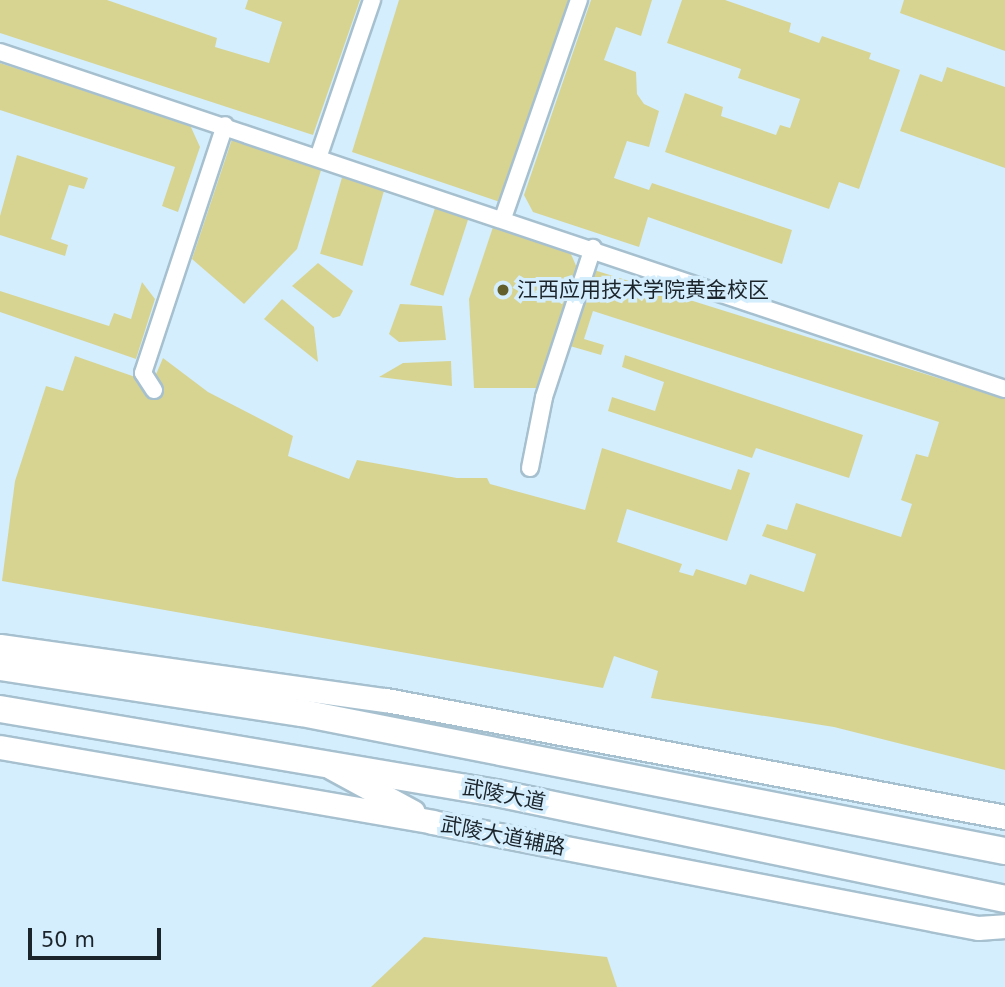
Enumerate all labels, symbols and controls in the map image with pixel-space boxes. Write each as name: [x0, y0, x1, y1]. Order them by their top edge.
place label: 江西应用技术学院黄金校区: [517, 277, 769, 303]
marker: 江西应用技术学院黄金校区: [495, 282, 511, 298]
street label: 武陵大道: [460, 775, 548, 815]
street label: 武陵大道辅路: [439, 812, 567, 860]
scale bar: [32, 914, 164, 958]
text: 50 m: [41, 928, 95, 952]

